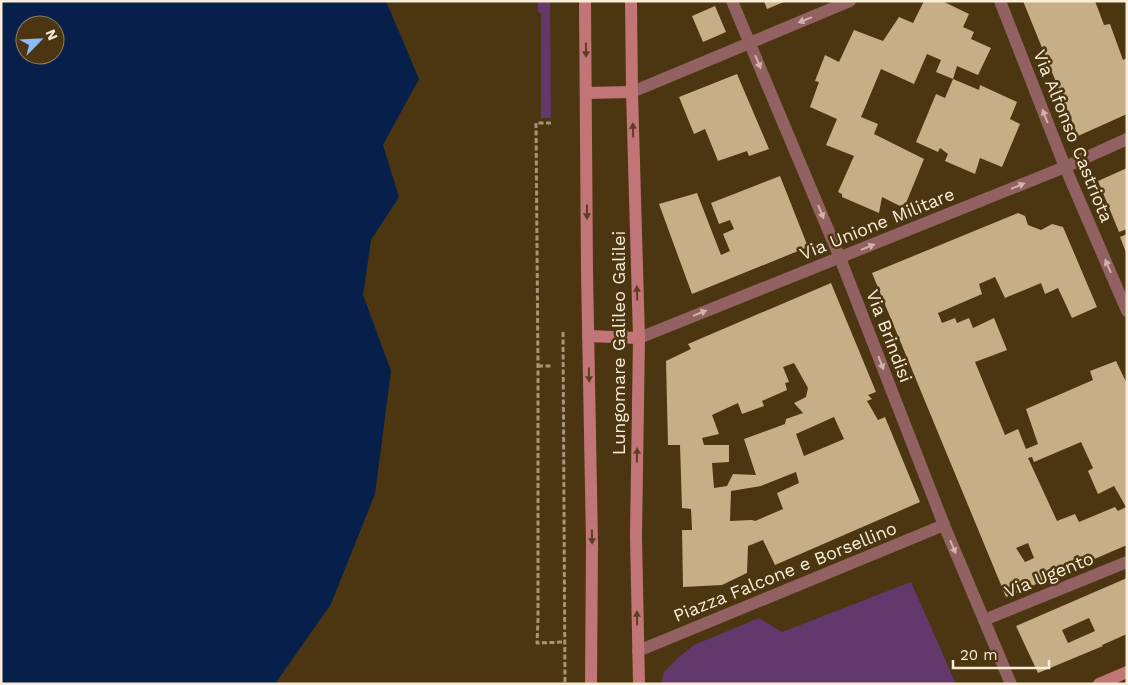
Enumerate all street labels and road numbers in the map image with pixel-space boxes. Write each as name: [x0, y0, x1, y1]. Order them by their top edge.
street label: Via Alfonso Castriota: [1029, 46, 1118, 225]
street label: Via Unione Militare: [796, 183, 957, 264]
street label: Lungomare Galileo Galilei: [608, 231, 629, 455]
street label: Via Brindisi: [862, 286, 917, 385]
street label: Piazza Falcone e Borsellino: [670, 517, 900, 626]
street label: Via Ugento: [1001, 547, 1096, 602]

